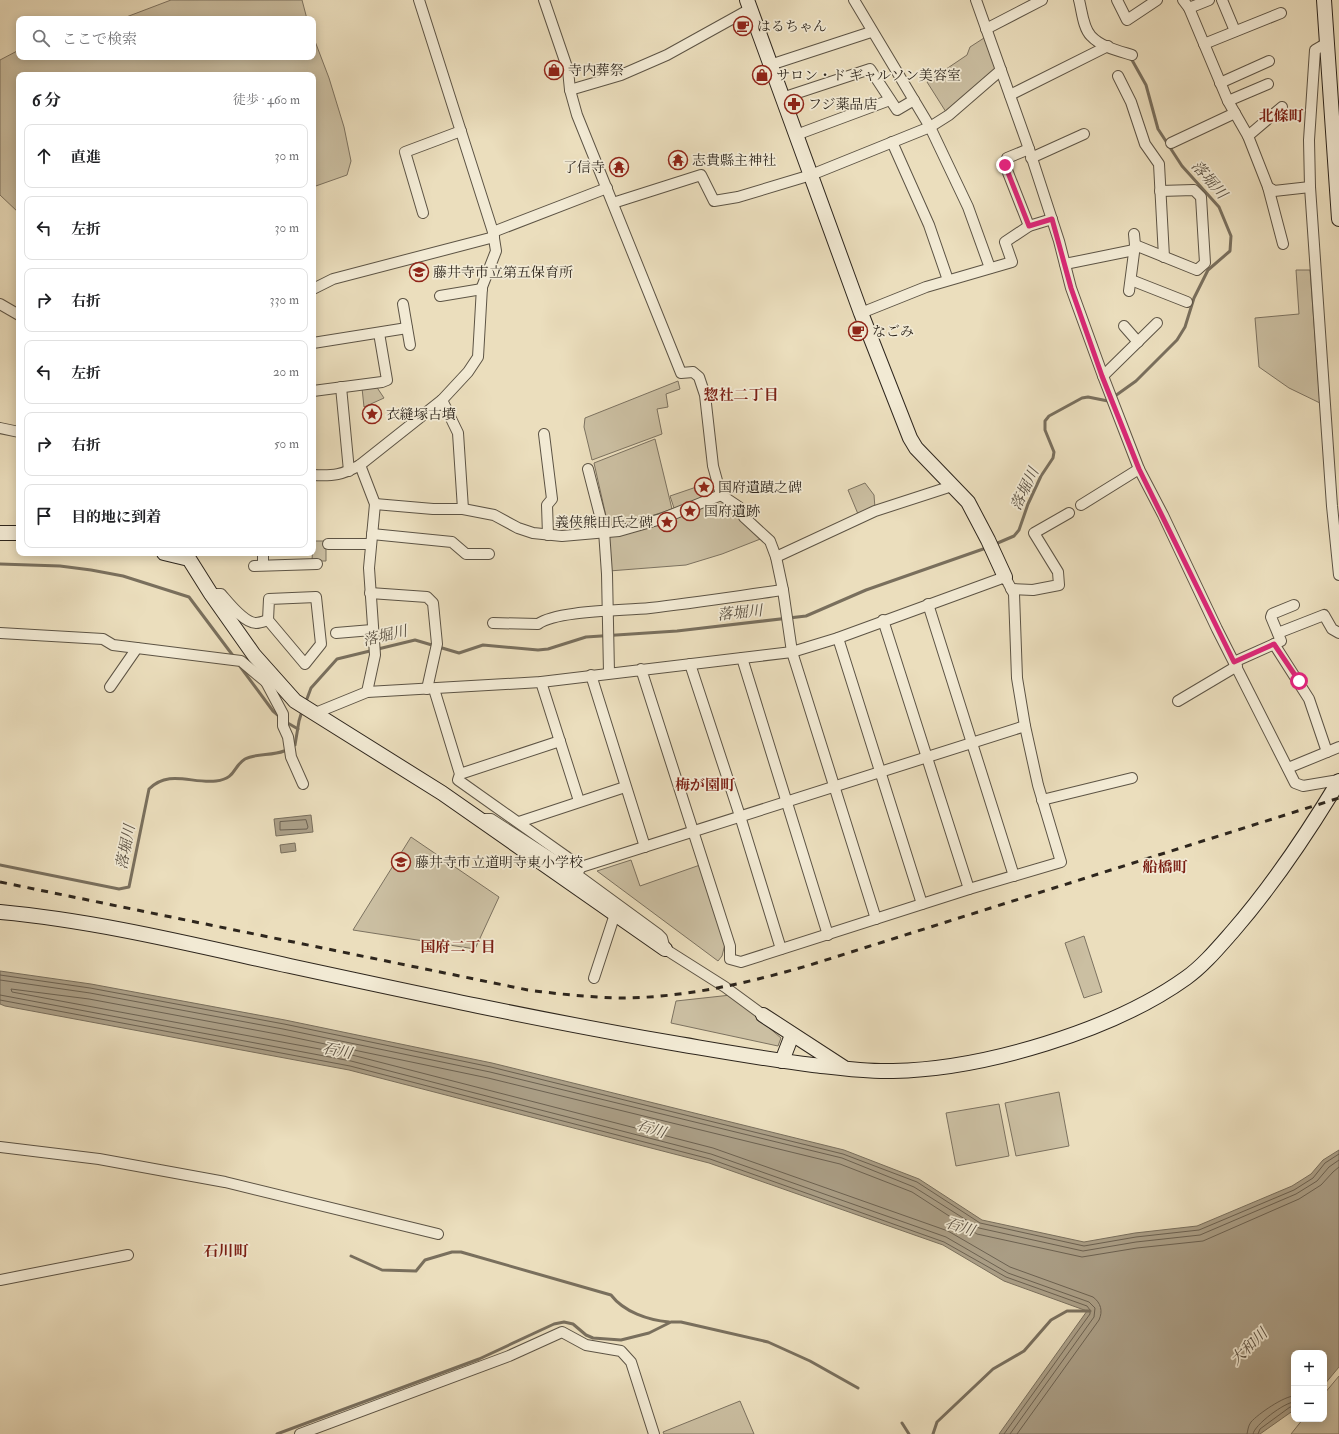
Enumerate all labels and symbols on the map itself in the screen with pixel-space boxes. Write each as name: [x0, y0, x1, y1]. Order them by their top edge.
cafe icon: はるちゃん: [732, 15, 754, 37]
place label: はるちゃん: [757, 18, 827, 35]
shop icon: 寺内葬祭: [543, 59, 565, 81]
place label: 寺内葬祭: [568, 62, 624, 79]
shop icon: サロン・ド ギャルソン美容室: [751, 64, 773, 86]
place label: サロン・ド ギャルソン美容室: [776, 67, 961, 84]
pharmacy icon: フジ薬品店: [783, 93, 805, 115]
place label: フジ薬品店: [808, 96, 877, 113]
district label: 北條町: [1258, 107, 1304, 126]
temple icon: 志貴縣主神社: [667, 149, 689, 171]
place label: 志貴縣主神社: [692, 152, 776, 169]
temple icon: 了信寺: [608, 156, 630, 178]
route end: [996, 156, 1014, 174]
water label: 落堀川: [1187, 157, 1232, 205]
place label: 了信寺: [563, 159, 605, 176]
school or university icon: 藤井寺市立第五保育所: [408, 261, 430, 283]
place label: 藤井寺市立第五保育所: [433, 264, 573, 281]
cafe icon: なごみ: [847, 320, 869, 342]
place label: なごみ: [872, 323, 914, 340]
district label: 惣社二丁目: [703, 386, 779, 405]
place icon: 衣縫塚古墳: [361, 403, 383, 425]
place label: 衣縫塚古墳: [386, 406, 456, 423]
water label: 落堀川: [1007, 463, 1044, 513]
place icon: 国府遺蹟之碑: [693, 476, 715, 498]
place label: 国府遺蹟之碑: [718, 479, 802, 496]
place icon: 国府遺跡: [679, 500, 701, 522]
place label: 国府遺跡: [704, 503, 760, 520]
place icon: 義侠熊田氏之碑: [656, 511, 678, 533]
place label: 義侠熊田氏之碑: [555, 514, 653, 531]
water label: 落堀川: [717, 601, 765, 625]
water label: 落堀川: [361, 621, 411, 650]
route start: [1290, 672, 1308, 690]
district label: 梅が園町: [675, 776, 735, 795]
water label: 落堀川: [112, 821, 140, 871]
school or university icon: 藤井寺市立道明寺東小学校: [390, 851, 412, 873]
place label: 藤井寺市立道明寺東小学校: [415, 854, 583, 871]
district label: 船橋町: [1142, 858, 1188, 877]
district label: 国府二丁目: [420, 938, 496, 957]
water label: 石川: [320, 1039, 355, 1064]
water label: 石川: [634, 1115, 670, 1143]
water label: 石川: [943, 1213, 979, 1241]
district label: 石川町: [203, 1242, 249, 1261]
water label: 大和川: [1226, 1323, 1273, 1369]

